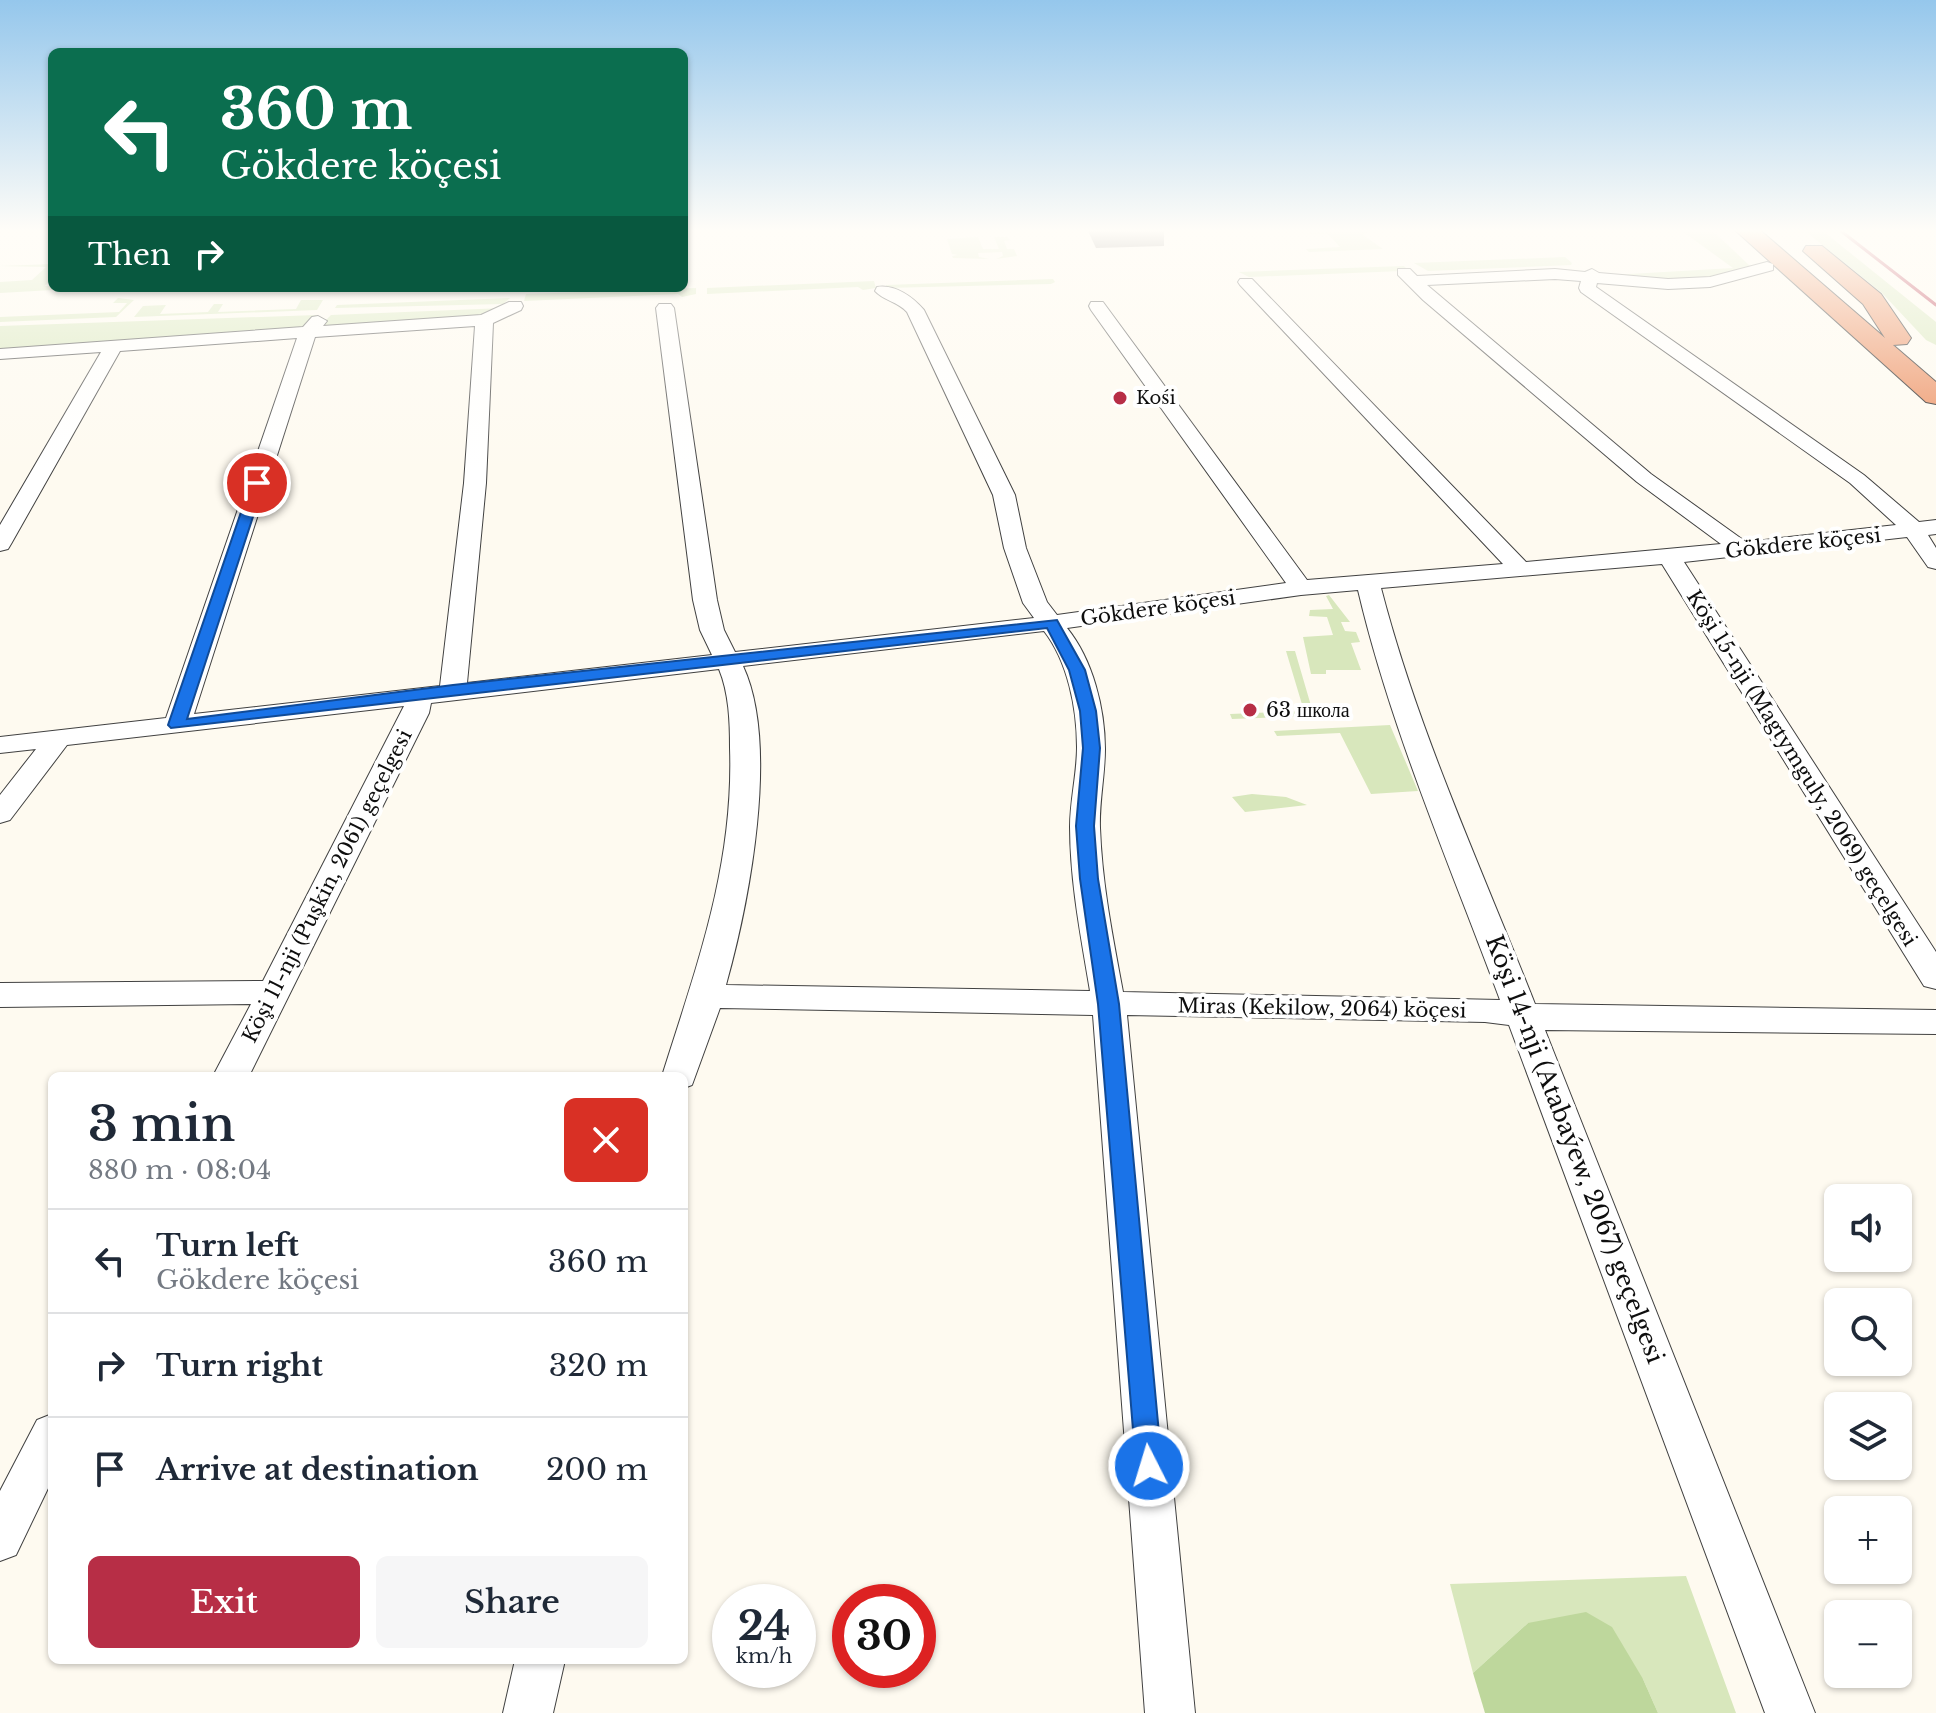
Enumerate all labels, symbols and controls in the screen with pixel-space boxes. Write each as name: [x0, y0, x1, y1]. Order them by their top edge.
text: 360 m: [220, 75, 413, 144]
icon: left: [88, 80, 192, 184]
text: Gökdere köçesi: [220, 144, 501, 189]
icon: right: [187, 232, 231, 276]
text: Then: [88, 236, 171, 273]
place label: Kośi: [1136, 387, 1176, 409]
marker: Kośi: [1111, 389, 1129, 407]
pin: [223, 449, 291, 517]
icon: arrive: [235, 461, 279, 505]
street label: Gökdere köçesi: [1724, 523, 1882, 563]
street label: Gökdere köçesi: [1079, 585, 1237, 631]
street label: Köşi 15-nji (Magtymguly, 2069) geçelgesi: [1682, 586, 1922, 951]
place label: 63 школа: [1266, 698, 1350, 722]
marker: 63 школа: [1241, 701, 1259, 719]
street label: Köşi 11-nji (Puşkin, 2061) geçelgesi: [237, 725, 417, 1047]
street label: Köşi 14-nji (Atabaýew, 2067) geçelgesi: [1480, 931, 1670, 1367]
street label: Miras (Kekilow, 2064) köçesi: [1177, 993, 1467, 1023]
text: 3 min: [88, 1094, 235, 1154]
button: close: [564, 1098, 648, 1182]
text: 880 m · 08:04: [88, 1154, 271, 1186]
map controls: [1824, 1184, 1912, 1688]
button: sound: [1824, 1184, 1912, 1272]
text: Turn left: [156, 1227, 299, 1264]
icon: left: [88, 1239, 132, 1283]
text: 360 m: [548, 1243, 648, 1280]
text: Gökdere köçesi: [156, 1264, 359, 1296]
button: search: [1824, 1288, 1912, 1376]
icon: right: [88, 1343, 132, 1387]
text: Turn right: [156, 1347, 323, 1384]
text: 320 m: [549, 1347, 648, 1384]
button: layers: [1824, 1392, 1912, 1480]
position arrow: [1107, 1424, 1191, 1508]
icon: arrive: [88, 1447, 132, 1491]
text: Arrive at destination: [156, 1451, 479, 1488]
text: 200 m: [546, 1451, 648, 1488]
button: +: [1824, 1496, 1912, 1584]
button: Exit: [88, 1556, 360, 1648]
button: Share: [376, 1556, 648, 1648]
speed limit sign: 30: [832, 1584, 936, 1688]
button: −: [1824, 1600, 1912, 1688]
text: 24: [738, 1601, 790, 1651]
text: km/h: [736, 1644, 792, 1668]

